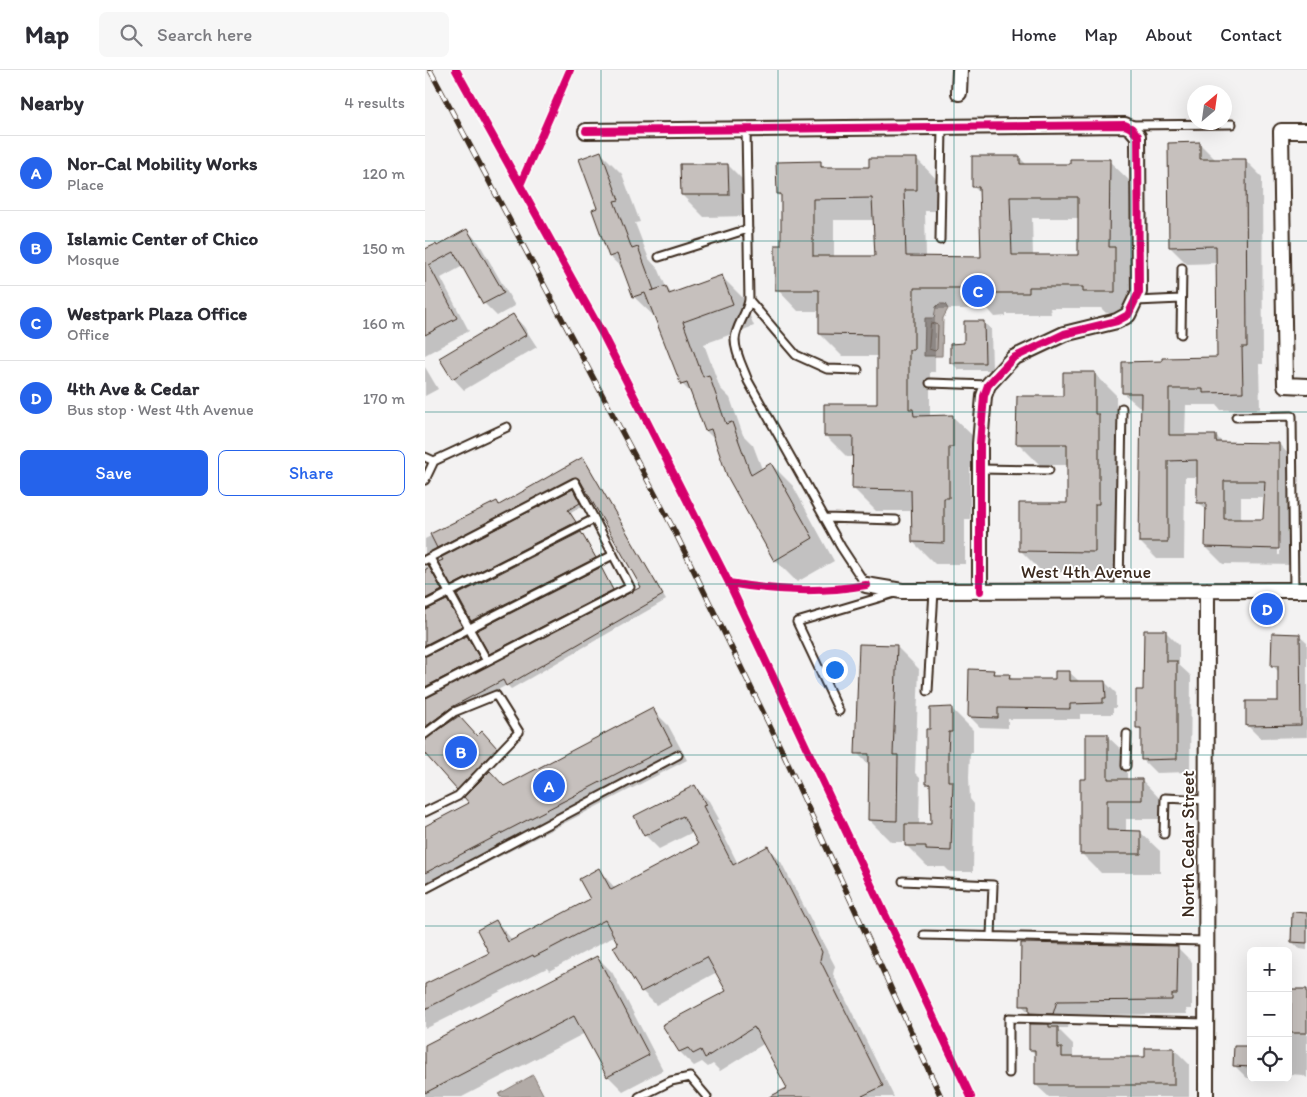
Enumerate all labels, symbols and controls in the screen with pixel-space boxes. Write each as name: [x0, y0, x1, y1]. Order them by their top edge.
search box: [99, 12, 449, 57]
text: Map: [25, 20, 69, 49]
icon: search: [117, 21, 145, 49]
text: Search here: [157, 23, 252, 46]
text: Home: [1011, 24, 1057, 46]
text: Map: [1085, 24, 1118, 46]
text: About: [1146, 24, 1192, 46]
text: Contact: [1220, 24, 1282, 46]
north arrow: [1187, 85, 1232, 130]
text: Nearby: [20, 90, 84, 115]
text: 4 results: [344, 93, 405, 112]
text: Nor-Cal Mobility Works: [67, 152, 258, 175]
text: A: [31, 164, 41, 183]
text: 120 m: [362, 164, 405, 183]
text: Place: [67, 175, 104, 194]
text: Islamic Center of Chico: [67, 227, 258, 250]
text: B: [31, 239, 41, 258]
text: 150 m: [362, 239, 405, 258]
text: Mosque: [67, 250, 120, 269]
pin: C: [962, 272, 994, 310]
text: Westpark Plaza Office: [67, 302, 247, 325]
text: C: [31, 314, 41, 333]
text: 160 m: [362, 314, 405, 333]
text: Office: [67, 325, 109, 344]
text: 4th Ave & Cedar: [67, 377, 199, 400]
text: D: [31, 389, 41, 408]
text: 170 m: [363, 389, 405, 408]
text: Bus stop · West 4th Avenue: [67, 400, 254, 419]
button: Save: [20, 450, 208, 496]
button: Share: [218, 450, 405, 496]
street label: West 4th Avenue: [1021, 561, 1151, 583]
pin: D: [1251, 590, 1283, 628]
your location: [822, 657, 848, 683]
pin: B: [445, 733, 477, 771]
pin: A: [533, 767, 565, 805]
street label: North Cedar Street: [1177, 770, 1199, 918]
map controls: [1247, 947, 1292, 1082]
button: +: [1247, 947, 1292, 992]
button: −: [1247, 992, 1292, 1037]
button: locate: [1247, 1037, 1292, 1082]

